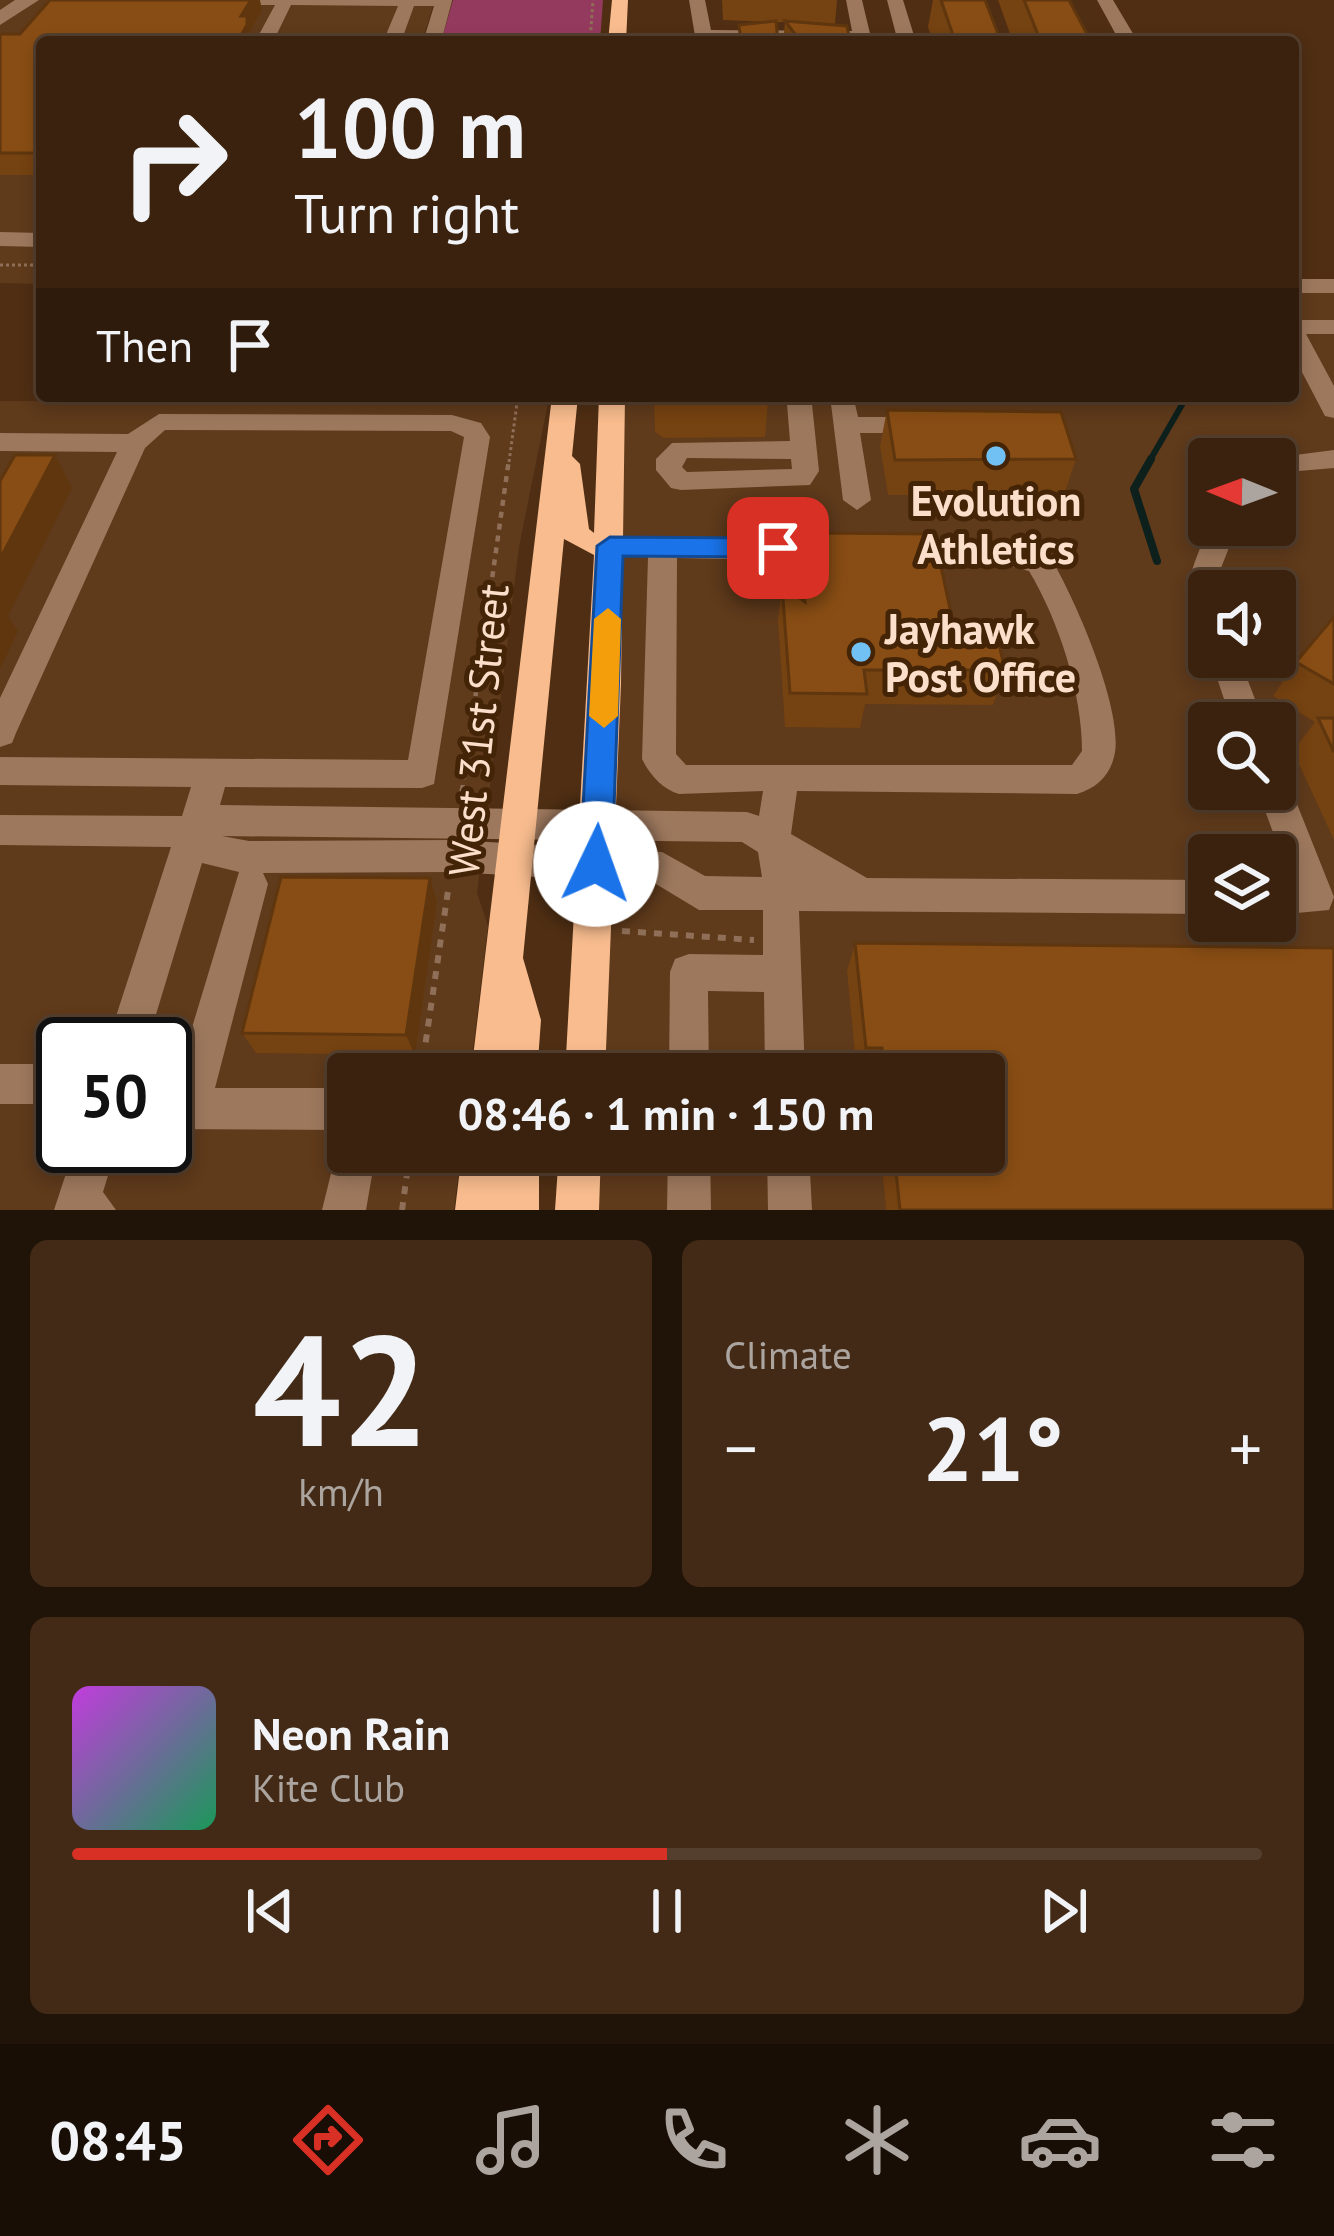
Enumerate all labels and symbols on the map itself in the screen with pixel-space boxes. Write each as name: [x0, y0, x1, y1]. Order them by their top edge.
north arrow: [1188, 438, 1296, 546]
marker: Evolution Athletics: [983, 443, 1009, 469]
place label: Evolution Athletics: [911, 473, 1081, 576]
pin: [727, 497, 829, 599]
street label: West 31st Street: [435, 581, 521, 879]
place label: Jayhawk Post Office: [884, 601, 1076, 704]
marker: Jayhawk Post Office: [848, 639, 874, 665]
position arrow: [533, 801, 659, 927]
speed limit sign: 50: [36, 1017, 192, 1173]

